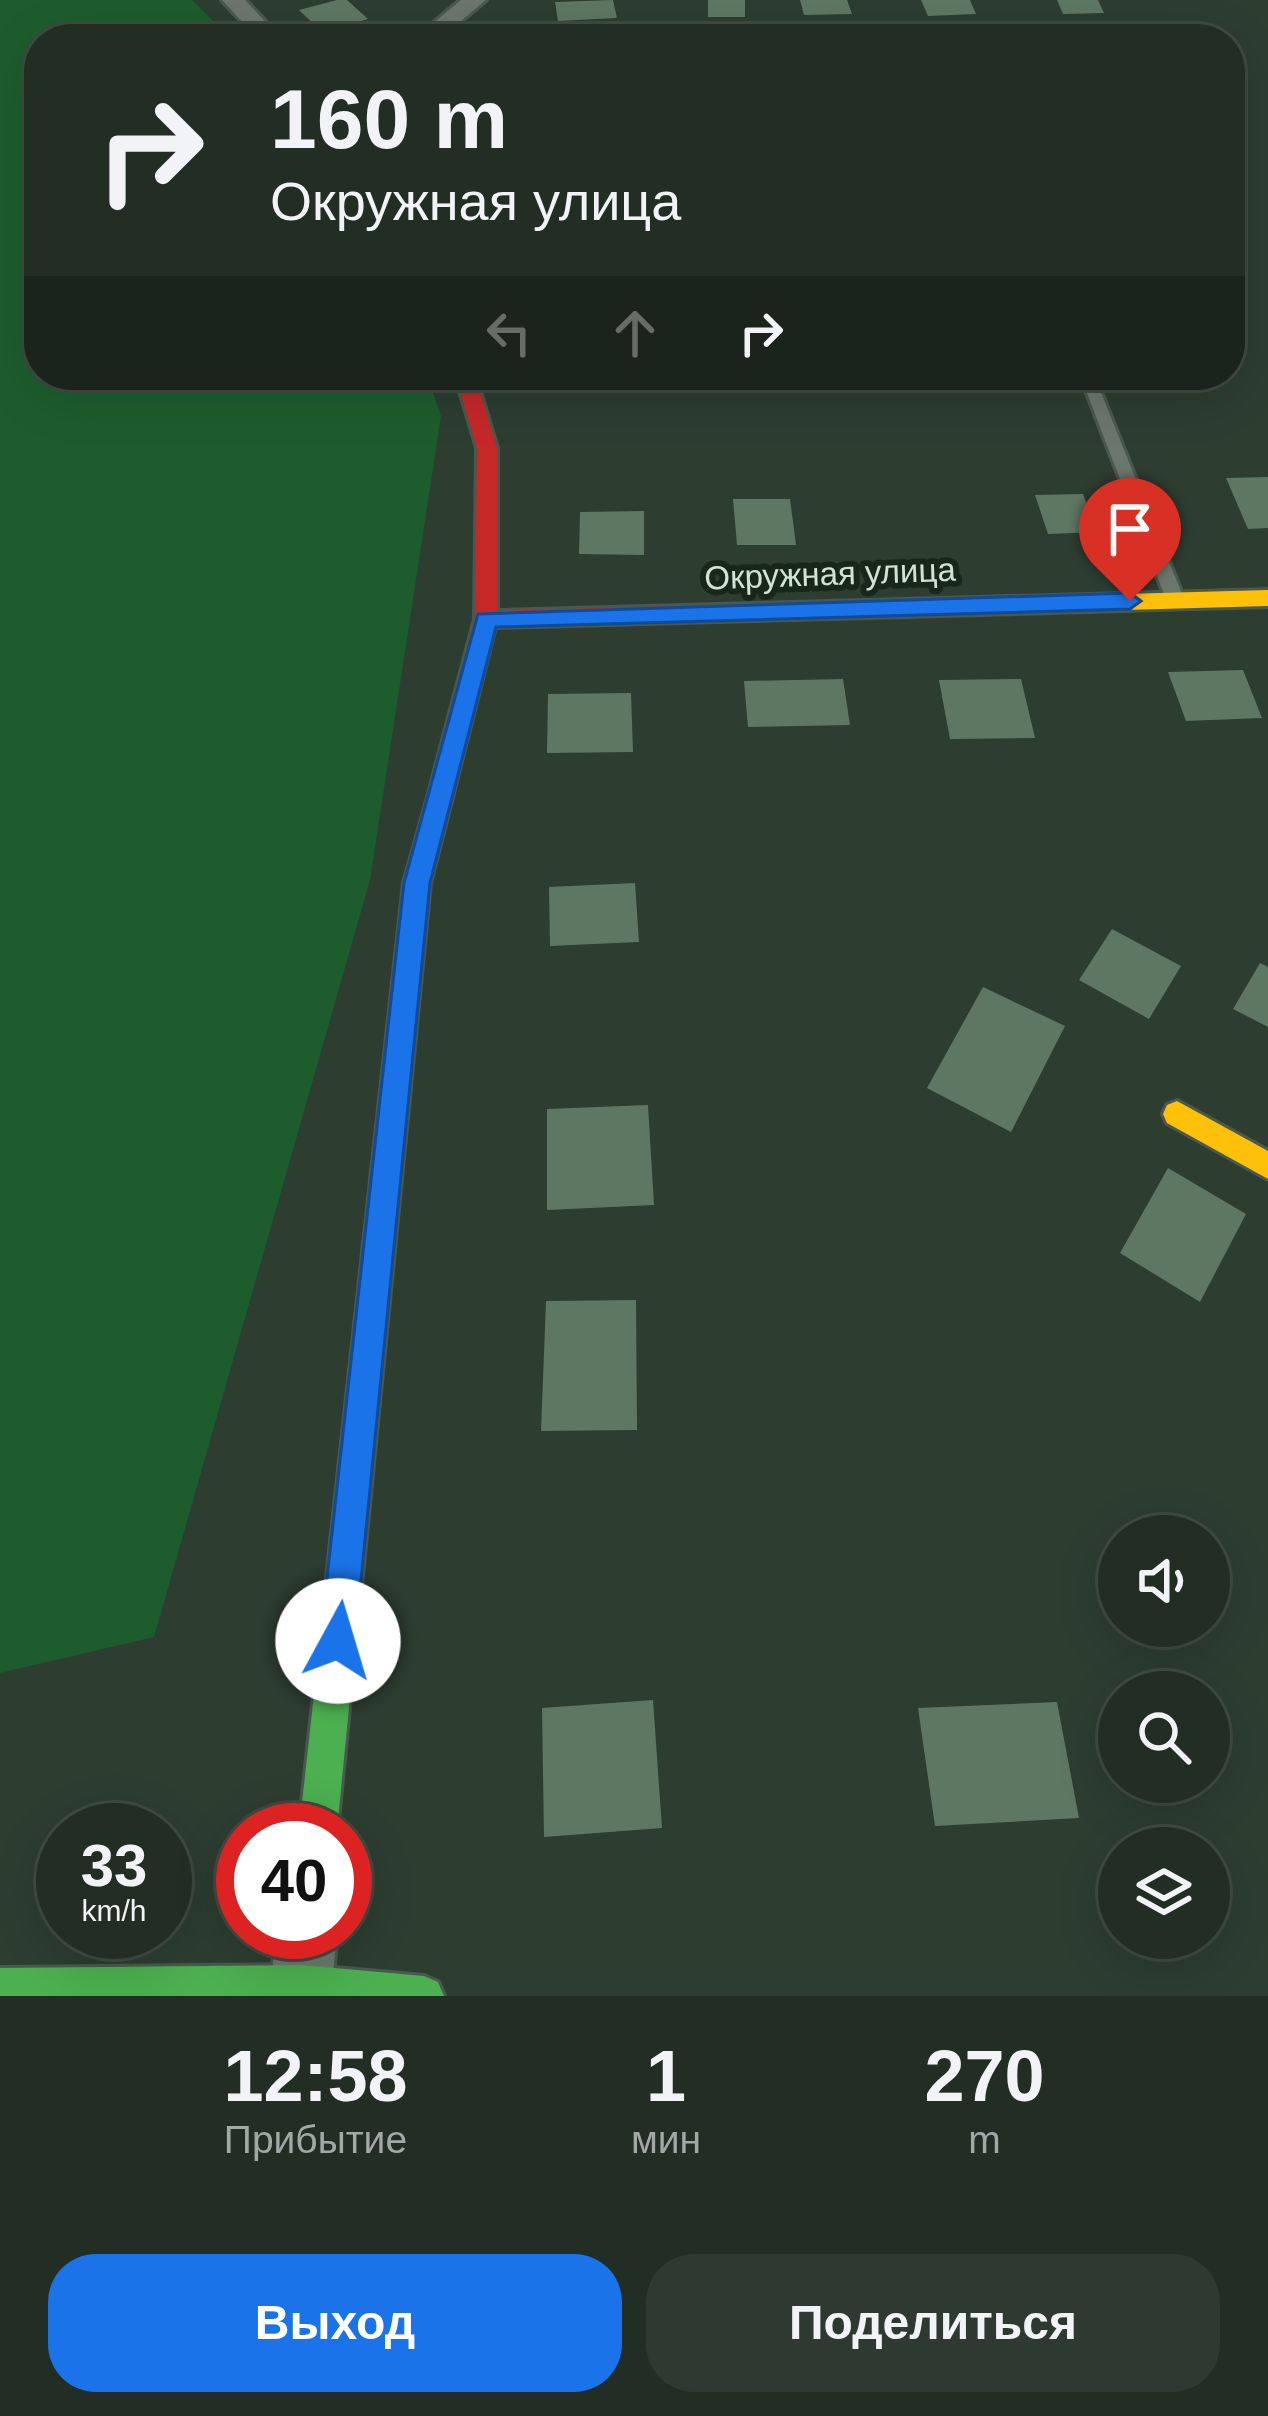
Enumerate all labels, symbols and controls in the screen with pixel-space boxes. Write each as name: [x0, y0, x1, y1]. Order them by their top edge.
icon: right: [72, 72, 228, 228]
text: 160 m: [270, 72, 508, 166]
text: Окружная улица: [270, 171, 681, 231]
icon: left: [476, 300, 542, 366]
icon: ahead: [602, 300, 668, 366]
icon: right: [728, 300, 794, 366]
pin: [1079, 478, 1181, 601]
icon: arrive: [1097, 496, 1163, 562]
street label: Окружная улица: [704, 551, 957, 596]
map controls: [1098, 1515, 1230, 1959]
button: sound: [1098, 1515, 1230, 1647]
position arrow: [275, 1578, 401, 1704]
button: search: [1098, 1671, 1230, 1803]
speed limit sign: 40: [216, 1803, 372, 1959]
button: layers: [1098, 1827, 1230, 1959]
text: 33: [81, 1832, 147, 1899]
text: km/h: [81, 1894, 147, 1927]
text: 12:58: [223, 2036, 408, 2116]
text: 1: [646, 2036, 686, 2116]
text: 270: [924, 2036, 1045, 2116]
text: Прибытие: [224, 2118, 407, 2161]
text: мин: [631, 2118, 701, 2161]
text: m: [968, 2118, 1001, 2161]
button: Выход: [48, 2254, 622, 2392]
button: Поделиться: [646, 2254, 1220, 2392]

